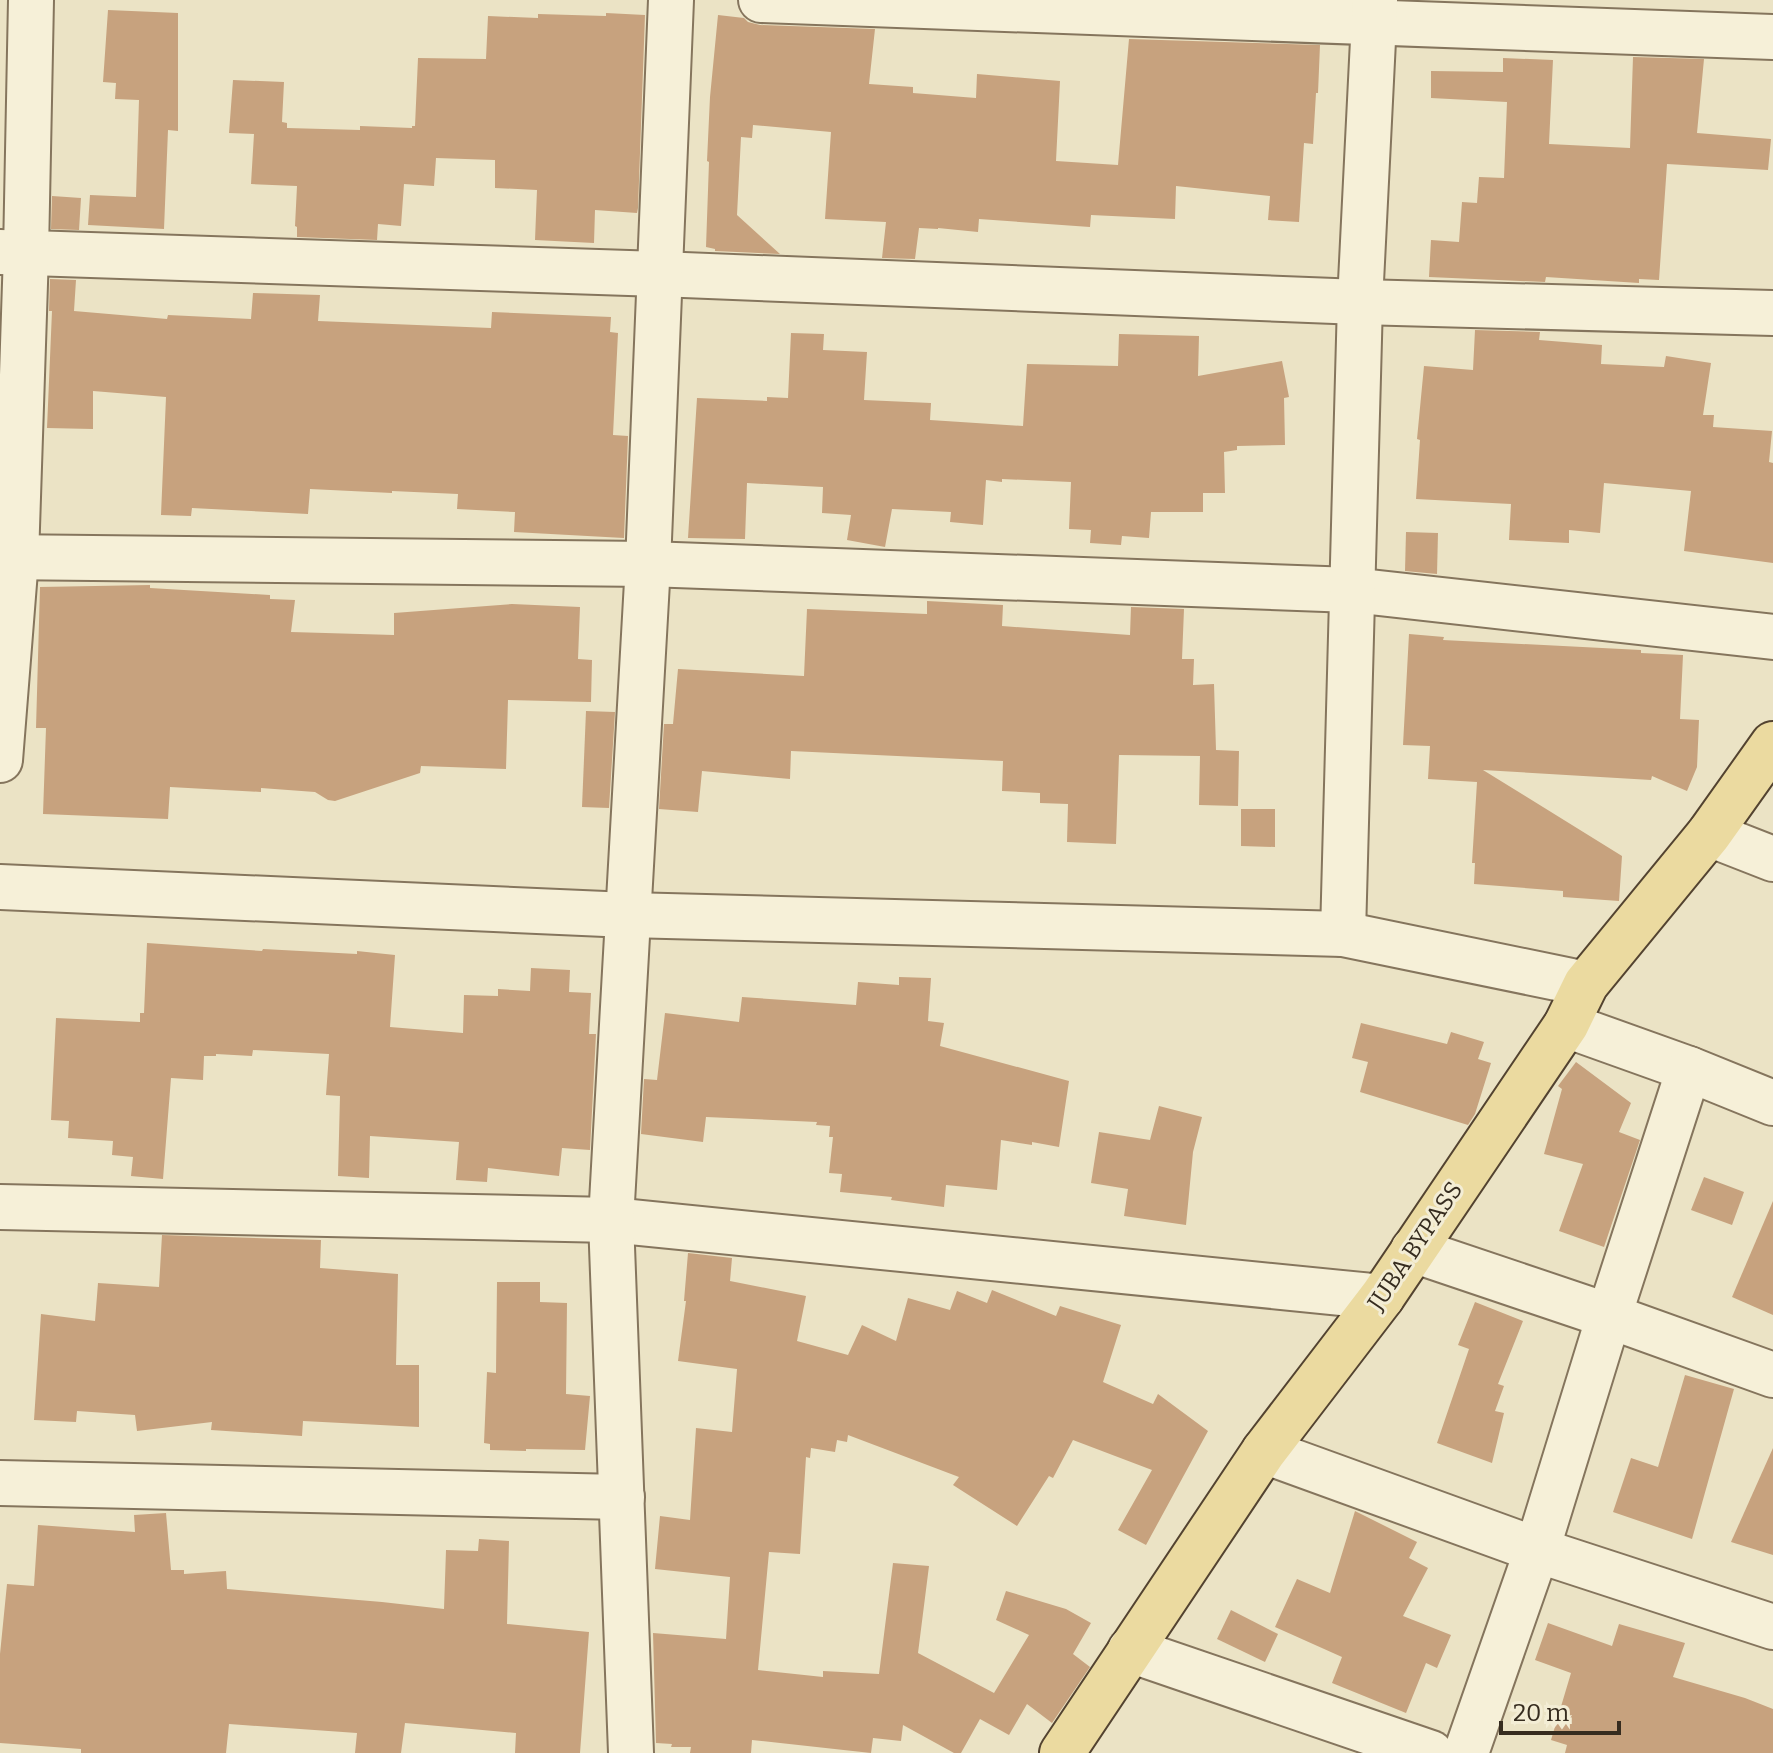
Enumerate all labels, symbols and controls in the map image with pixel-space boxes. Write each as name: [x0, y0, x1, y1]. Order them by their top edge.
street label: JUBA BYPASS: [1361, 1176, 1468, 1316]
scale bar: [1501, 1685, 1619, 1735]
text: 20 m: [1513, 1699, 1569, 1727]

